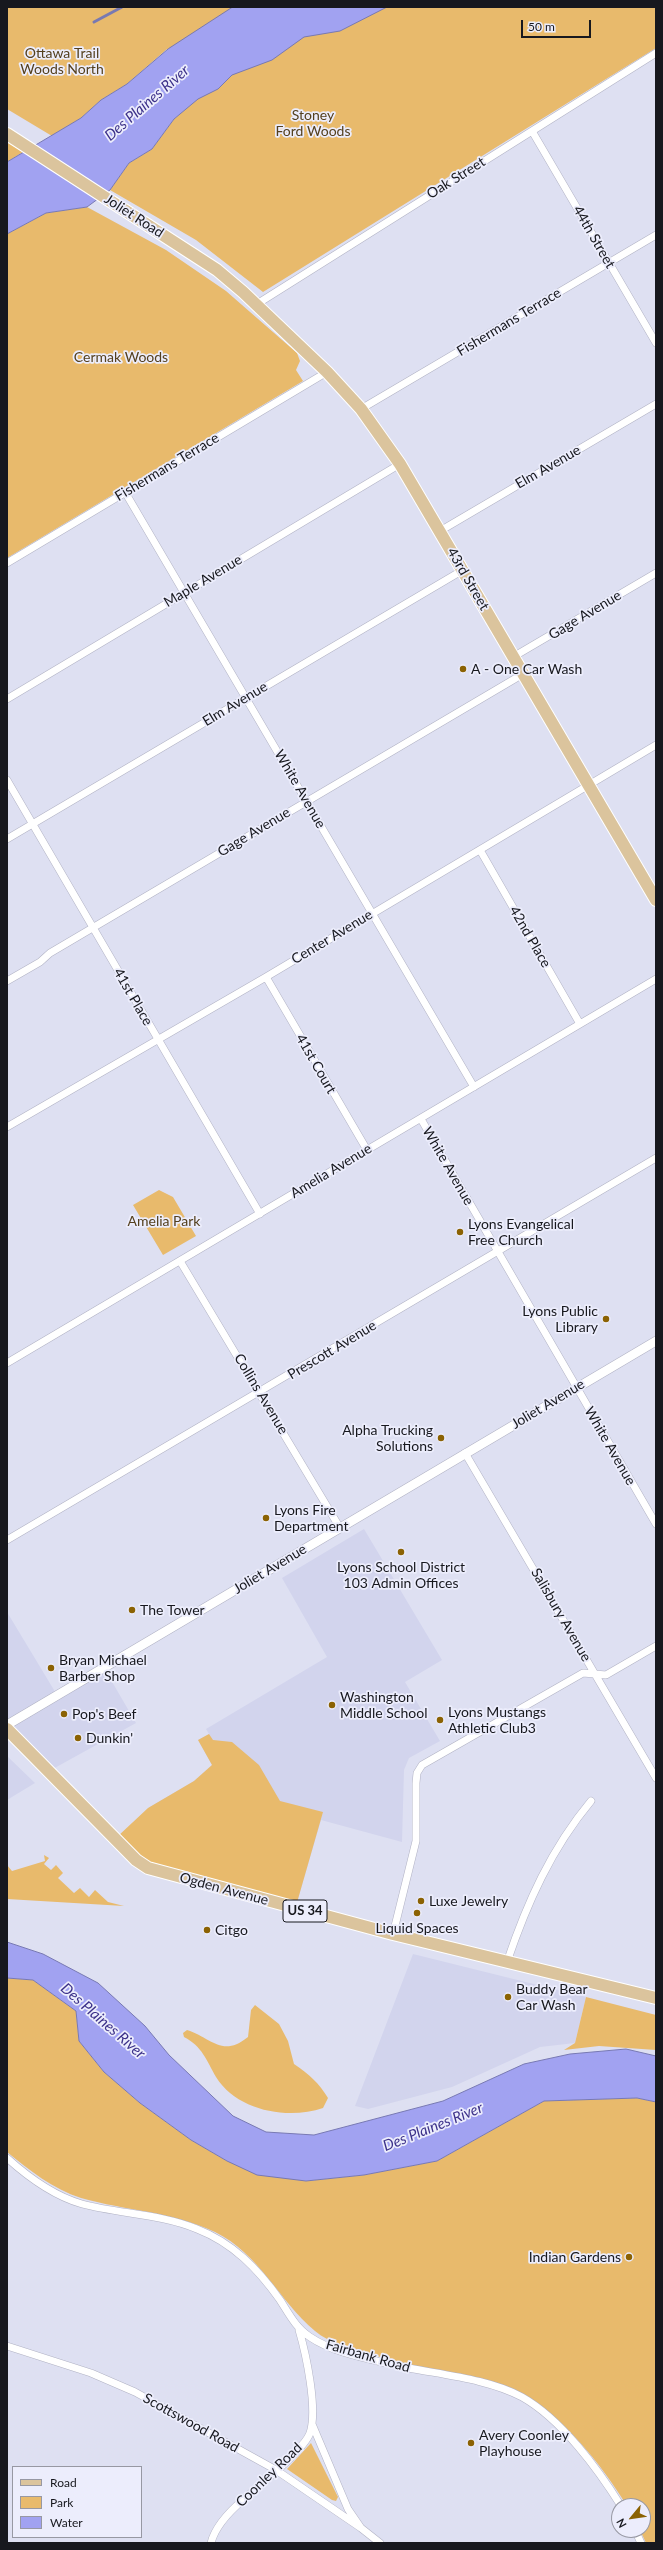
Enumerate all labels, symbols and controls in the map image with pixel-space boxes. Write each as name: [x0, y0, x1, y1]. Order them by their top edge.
scale bar: [523, 12, 593, 38]
text: 50 m: [528, 19, 555, 34]
park label: Ottawa Trail Woods North: [20, 45, 104, 78]
water label: Des Plaines River: [101, 61, 193, 145]
park label: Stoney Ford Woods: [276, 107, 350, 140]
street label: Oak Street: [424, 154, 488, 202]
street label: Joliet Road: [101, 191, 167, 241]
street label: 44th Street: [569, 203, 619, 271]
street label: Fishermans Terrace: [454, 284, 564, 360]
park label: Cermak Woods: [74, 349, 168, 365]
street label: Fishermans Terrace: [112, 429, 222, 505]
street label: Elm Avenue: [512, 442, 584, 492]
street label: 43rd Street: [443, 545, 493, 613]
street label: Maple Avenue: [161, 551, 245, 611]
street label: Gage Avenue: [546, 587, 624, 643]
place label: A - One Car Wash: [471, 661, 582, 677]
marker: A - One Car Wash: [458, 664, 468, 674]
street label: Elm Avenue: [199, 678, 271, 730]
street label: White Avenue: [271, 747, 329, 831]
street label: Gage Avenue: [215, 804, 293, 860]
street label: 42nd Place: [506, 903, 554, 971]
street label: Center Avenue: [288, 906, 376, 968]
street label: 41st Place: [110, 965, 156, 1029]
street label: 41st Court: [292, 1031, 340, 1097]
street label: White Avenue: [419, 1124, 477, 1208]
street label: Amelia Avenue: [287, 1140, 375, 1202]
park label: Amelia Park: [128, 1213, 200, 1229]
place label: Lyons Evangelical Free Church: [468, 1216, 574, 1248]
marker: Lyons Evangelical Free Church: [455, 1227, 465, 1237]
place label: Lyons Public Library: [522, 1303, 598, 1336]
marker: Lyons Public Library: [601, 1314, 611, 1324]
street label: Prescott Avenue: [285, 1317, 379, 1383]
street label: Collins Avenue: [230, 1351, 292, 1437]
street label: Joliet Avenue: [508, 1376, 588, 1432]
street label: White Avenue: [581, 1404, 639, 1488]
place label: Alpha Trucking Solutions: [342, 1422, 433, 1454]
marker: Alpha Trucking Solutions: [436, 1433, 446, 1443]
place label: Lyons Fire Department: [274, 1502, 349, 1534]
marker: Lyons Fire Department: [261, 1513, 271, 1523]
street label: Joliet Avenue: [230, 1541, 310, 1597]
marker: Lyons School District 103 Admin Offices: [396, 1547, 406, 1557]
place label: Lyons School District 103 Admin Offices: [337, 1559, 465, 1592]
street label: Salisbury Avenue: [527, 1565, 595, 1665]
place label: The Tower: [140, 1602, 205, 1618]
marker: The Tower: [127, 1605, 137, 1615]
place label: Bryan Michael Barber Shop: [59, 1652, 147, 1684]
marker: Bryan Michael Barber Shop: [46, 1663, 56, 1673]
place label: Washington Middle School: [340, 1689, 427, 1722]
marker: Washington Middle School: [327, 1700, 337, 1710]
place label: Lyons Mustangs Athletic Club3: [448, 1704, 546, 1736]
place label: Pop's Beef: [72, 1706, 136, 1722]
marker: Pop's Beef: [59, 1709, 69, 1719]
marker: Lyons Mustangs Athletic Club3: [435, 1715, 445, 1725]
place label: Dunkin': [86, 1730, 133, 1746]
marker: Dunkin': [73, 1733, 83, 1743]
street label: Ogden Avenue: [178, 1869, 270, 1909]
place label: Luxe Jewelry: [429, 1893, 508, 1909]
marker: Luxe Jewelry: [416, 1896, 426, 1906]
road number: US 34: [283, 1900, 327, 1922]
marker: Liquid Spaces: [412, 1908, 422, 1918]
place label: Liquid Spaces: [375, 1920, 459, 1936]
place label: Citgo: [215, 1922, 248, 1938]
marker: Citgo: [202, 1925, 212, 1935]
water label: Des Plaines River: [57, 1979, 149, 2063]
place label: Buddy Bear Car Wash: [516, 1981, 588, 2014]
marker: Buddy Bear Car Wash: [503, 1992, 513, 2002]
water label: Des Plaines River: [380, 2099, 486, 2155]
place label: Indian Gardens: [529, 2249, 621, 2265]
marker: Indian Gardens: [624, 2252, 634, 2262]
street label: Fairbank Road: [324, 2336, 412, 2376]
street label: Scottswood Road: [140, 2390, 242, 2456]
place label: Avery Coonley Playhouse: [479, 2427, 569, 2460]
marker: Avery Coonley Playhouse: [466, 2438, 476, 2448]
street label: Coonley Road: [232, 2439, 306, 2511]
legend: [12, 2466, 142, 2538]
text: Road: [50, 2475, 77, 2490]
text: Park: [50, 2495, 73, 2510]
north arrow: [611, 2498, 651, 2538]
text: Water: [50, 2515, 83, 2530]
text: N: [613, 2517, 629, 2530]

